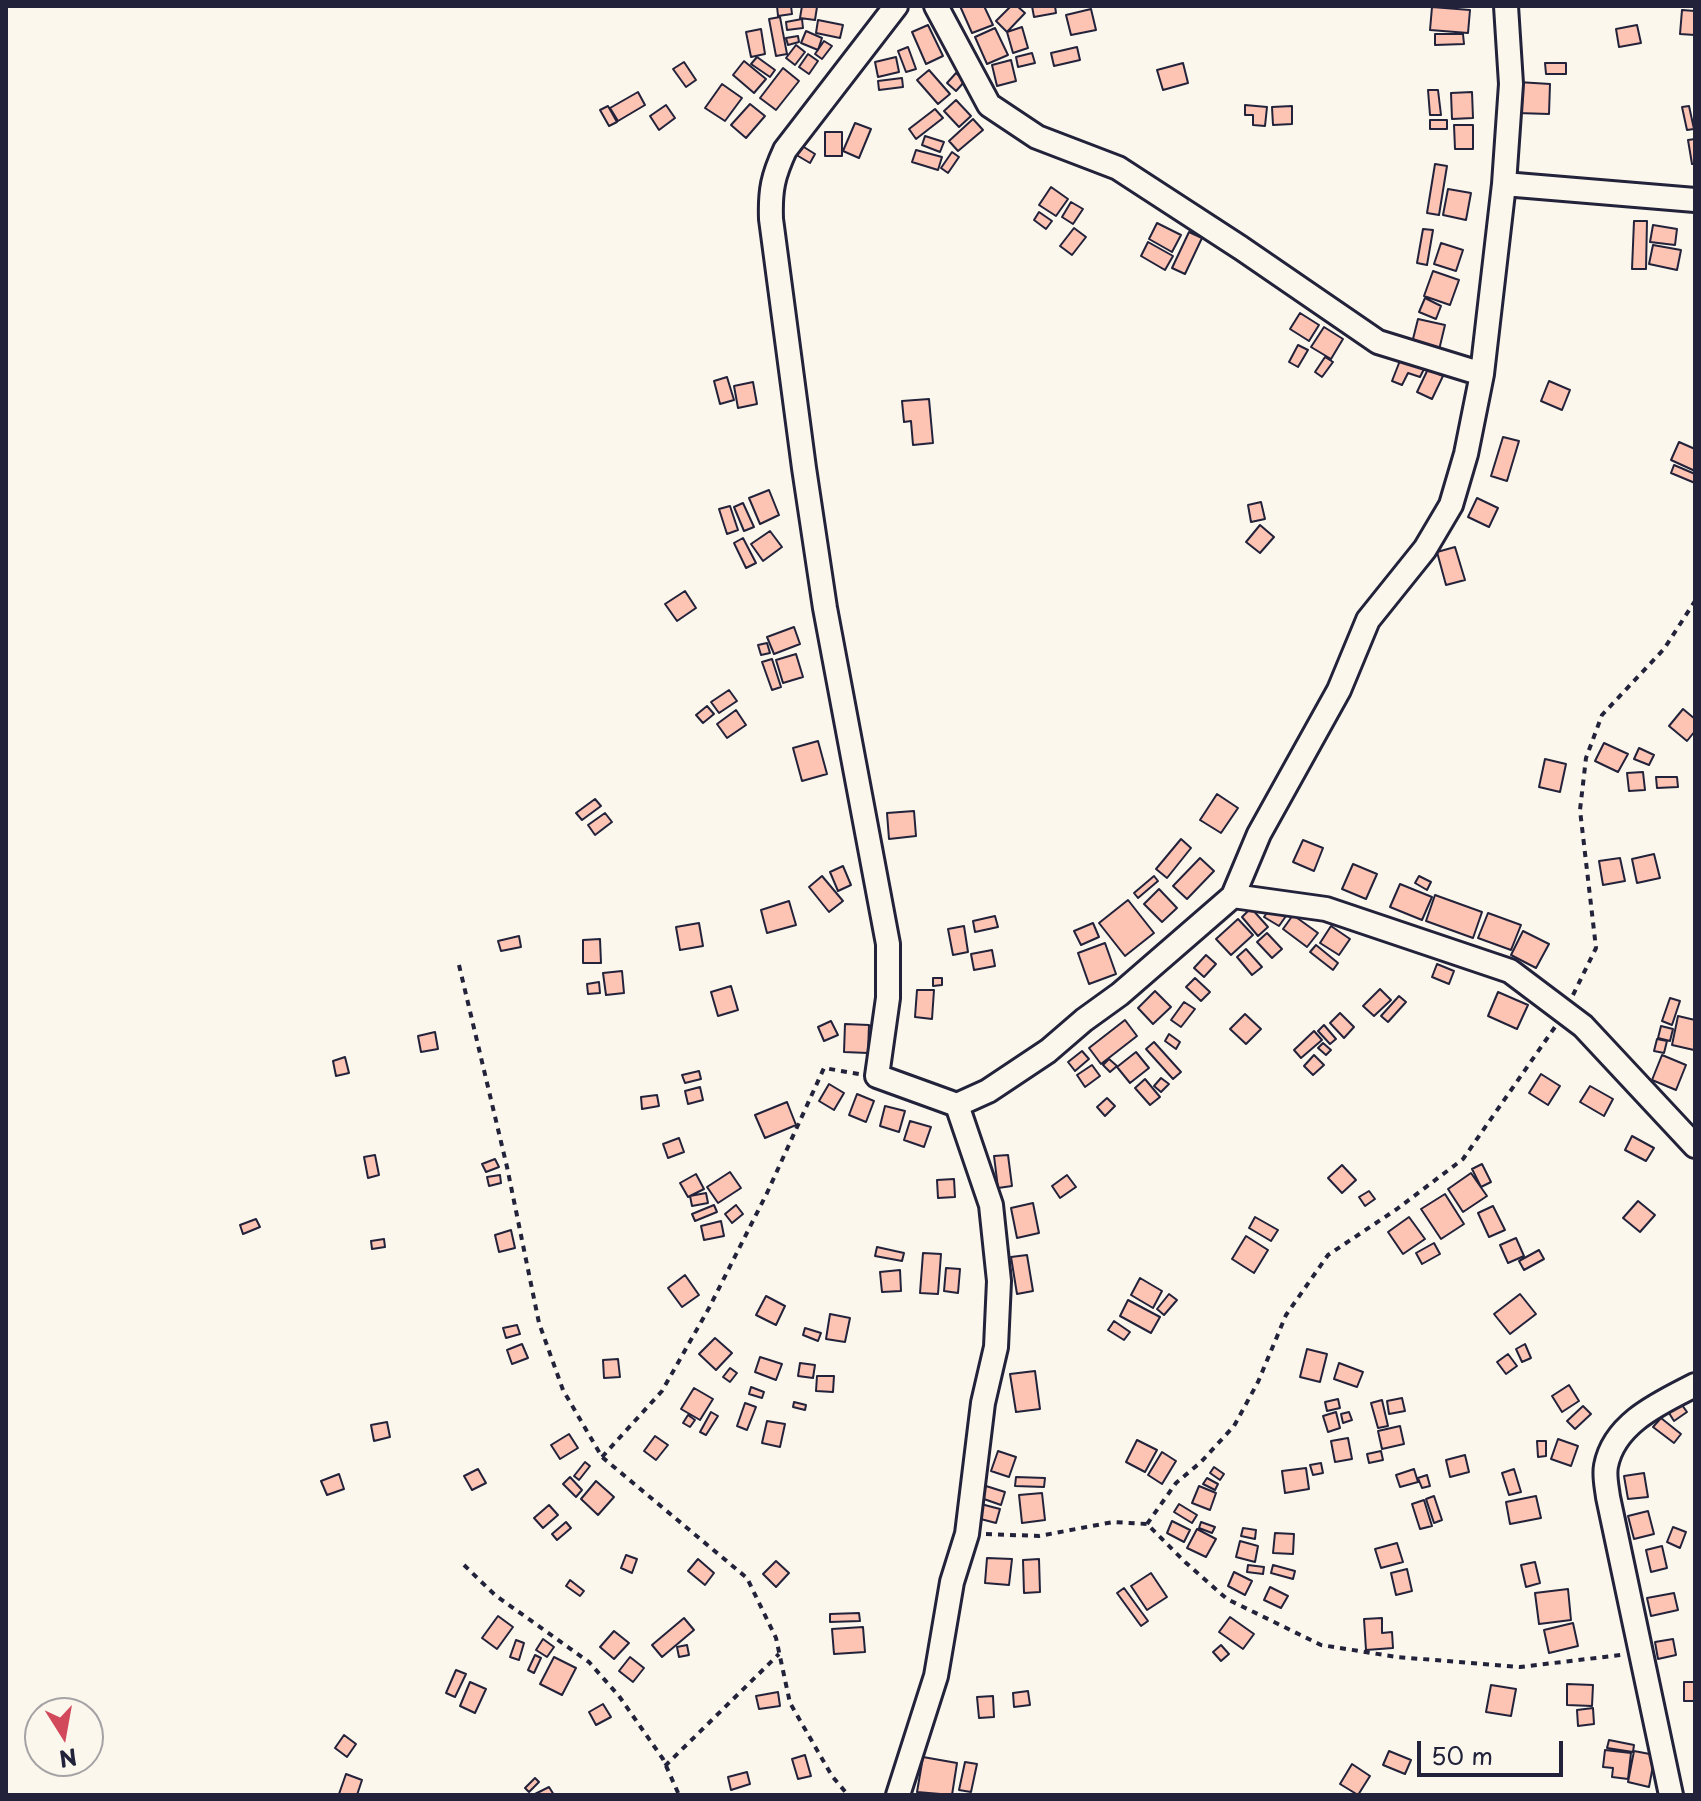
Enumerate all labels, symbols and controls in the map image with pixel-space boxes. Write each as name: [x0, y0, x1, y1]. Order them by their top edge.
north arrow: [24, 1697, 104, 1777]
scale bar: [1421, 1725, 1567, 1775]
text: 50 m: [1431, 1737, 1493, 1773]
text: N: [57, 1741, 80, 1777]

